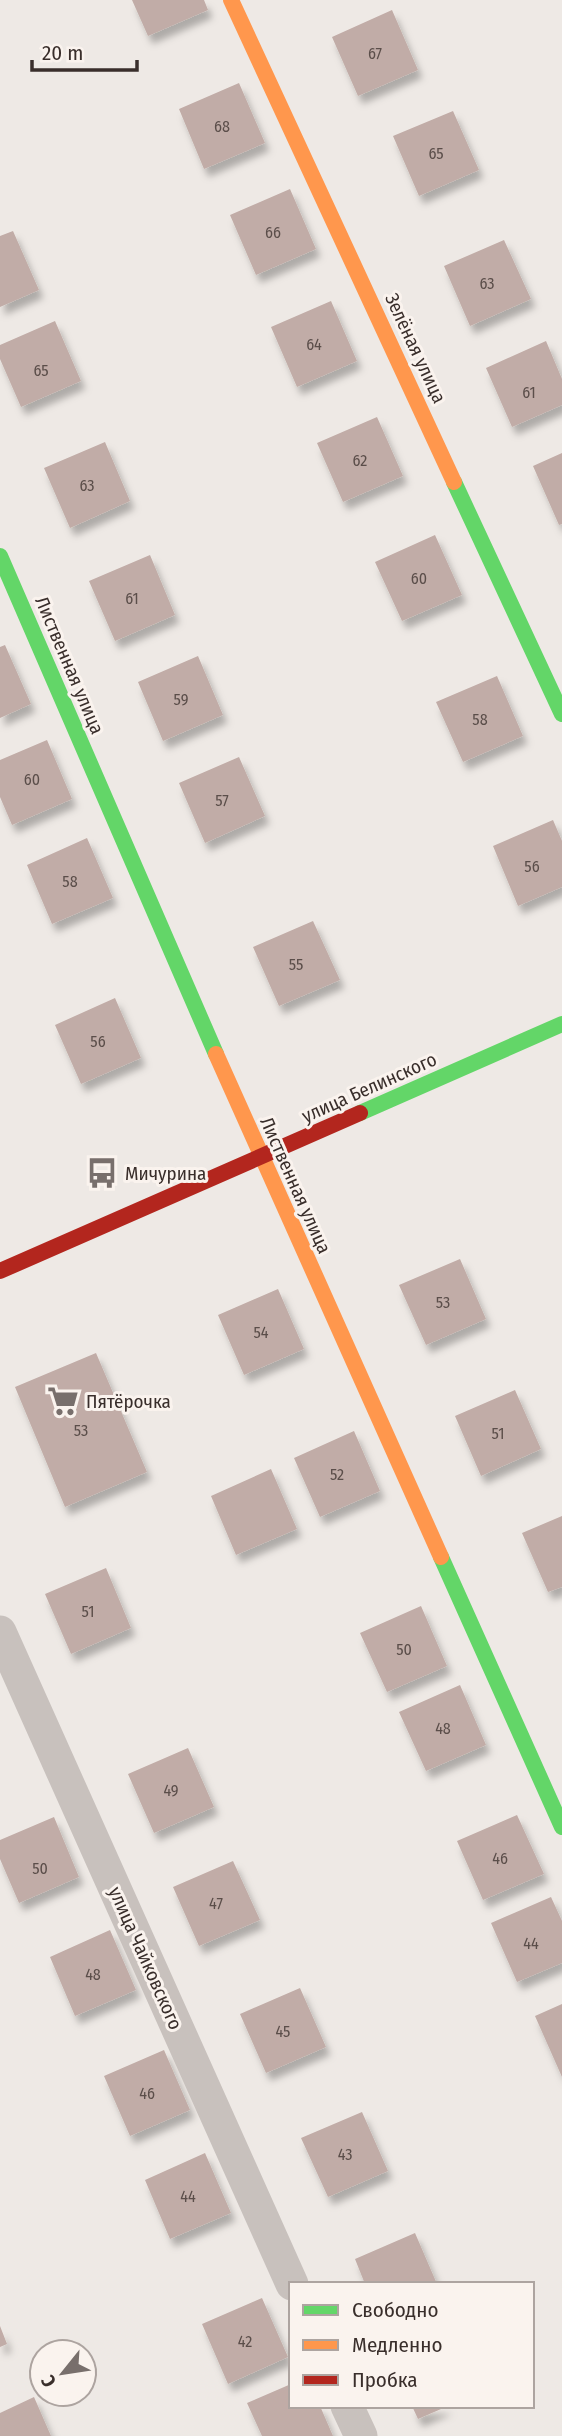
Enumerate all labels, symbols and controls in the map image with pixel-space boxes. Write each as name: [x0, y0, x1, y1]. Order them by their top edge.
scale bar: [32, 28, 136, 72]
text: 20 m: [42, 40, 83, 66]
house number: 67: [368, 44, 383, 63]
house number: 68: [214, 117, 230, 136]
house number: 65: [428, 144, 444, 163]
house number: 66: [265, 223, 281, 242]
house number: 63: [479, 274, 495, 293]
street label: Зелёная улица: [380, 290, 451, 407]
house number: 64: [306, 335, 322, 354]
house number: 65: [33, 361, 49, 380]
house number: 61: [522, 383, 536, 402]
house number: 62: [353, 451, 367, 470]
house number: 63: [79, 476, 95, 495]
house number: 60: [411, 569, 427, 588]
house number: 61: [125, 589, 139, 608]
street label: Лиственная улица: [30, 593, 109, 737]
house number: 59: [174, 690, 189, 709]
house number: 58: [472, 710, 488, 729]
house number: 60: [24, 770, 40, 789]
house number: 57: [215, 791, 229, 810]
house number: 56: [524, 857, 540, 876]
house number: 58: [62, 872, 78, 891]
house number: 55: [289, 955, 303, 974]
house number: 56: [90, 1032, 106, 1051]
street label: улица Белинского: [298, 1047, 440, 1127]
street label: Лиственная улица: [255, 1113, 336, 1257]
bus stop icon: Мичурина: [85, 1156, 119, 1190]
place label: Мичурина: [125, 1162, 206, 1185]
house number: 53: [436, 1293, 450, 1312]
house number: 54: [253, 1323, 269, 1342]
supermarket icon: Пятёрочка: [46, 1384, 80, 1418]
place label: Пятёрочка: [86, 1390, 171, 1413]
house number: 53: [74, 1421, 88, 1440]
house number: 51: [492, 1424, 504, 1443]
house number: 52: [330, 1465, 344, 1484]
house number: 51: [82, 1602, 94, 1621]
house number: 50: [396, 1640, 412, 1659]
house number: 48: [435, 1719, 451, 1738]
house number: 49: [163, 1781, 179, 1800]
house number: 46: [492, 1849, 508, 1868]
house number: 50: [32, 1859, 48, 1878]
street label: улица Чайковского: [104, 1883, 187, 2033]
house number: 47: [209, 1894, 223, 1913]
house number: 44: [523, 1934, 539, 1953]
house number: 48: [85, 1965, 101, 1984]
house number: 45: [276, 2022, 290, 2041]
house number: 46: [139, 2084, 155, 2103]
house number: 43: [338, 2145, 352, 2164]
house number: 44: [180, 2187, 196, 2206]
legend: [289, 2282, 534, 2408]
text: Свободно: [352, 2297, 438, 2323]
house number: 42: [238, 2332, 252, 2351]
text: Медленно: [352, 2332, 442, 2358]
north arrow: [28, 2338, 98, 2408]
text: Пробка: [352, 2367, 418, 2393]
text: С: [36, 2371, 61, 2391]

